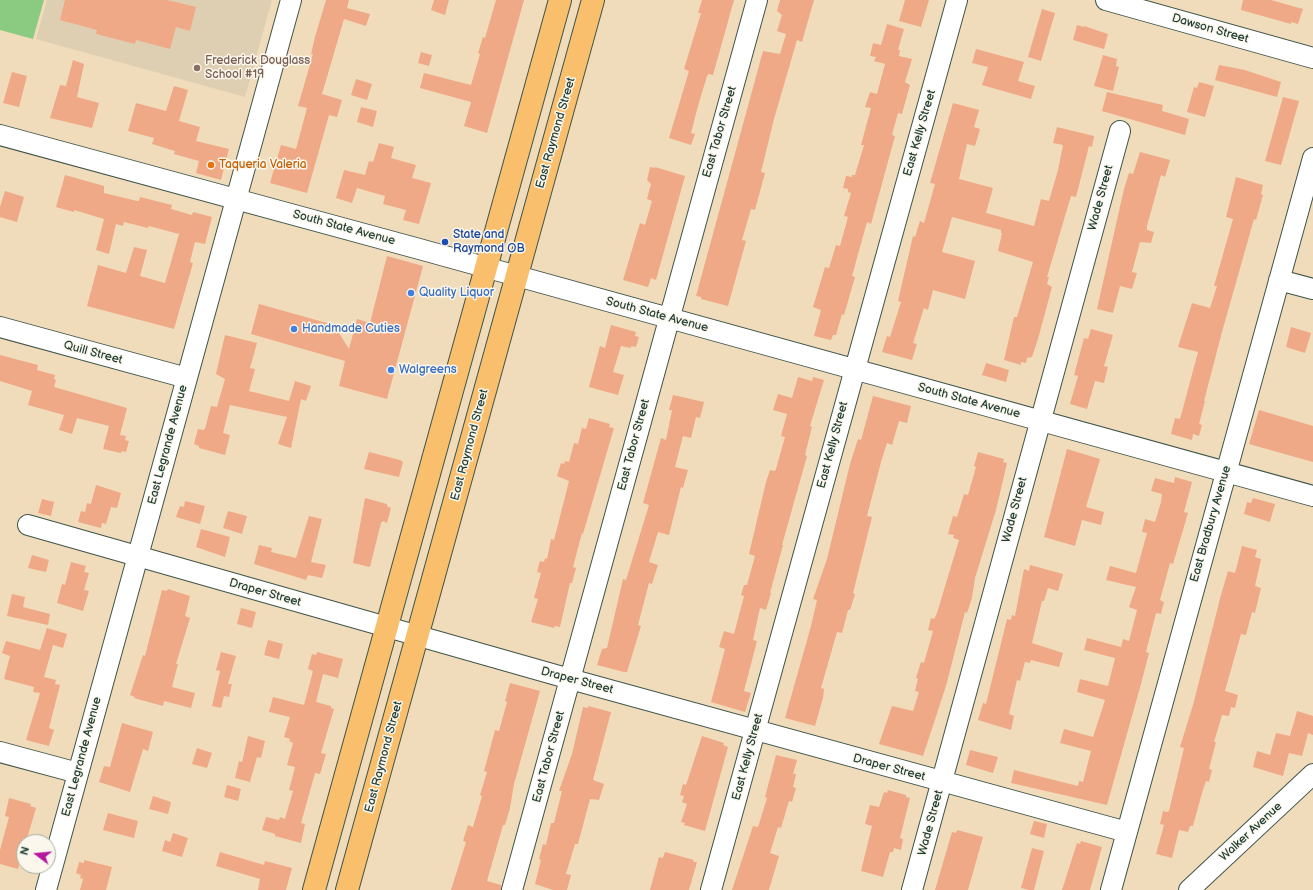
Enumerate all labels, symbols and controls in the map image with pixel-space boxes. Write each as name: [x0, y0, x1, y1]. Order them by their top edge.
street label: Dawson Street: [1170, 11, 1250, 47]
place label: Frederick Douglass School #19: [205, 54, 310, 82]
marker: Frederick Douglass School #19: [192, 63, 202, 73]
street label: East Raymond Street: [533, 76, 579, 190]
street label: East Tabor Street: [700, 85, 740, 179]
street label: East Kelly Street: [901, 88, 939, 178]
place label: Taqueria Valeria: [219, 158, 307, 172]
marker: Taqueria Valeria: [206, 160, 216, 170]
street label: Wade Street: [1085, 164, 1117, 232]
street label: South State Avenue: [291, 207, 397, 249]
place label: State and Raymond OB: [453, 228, 525, 256]
marker: State and Raymond OB: [440, 237, 450, 247]
place label: Quality Liquor: [419, 286, 494, 300]
marker: Quality Liquor: [406, 288, 416, 298]
street label: South State Avenue: [604, 294, 710, 336]
place label: Handmade Cuties: [302, 322, 400, 336]
marker: Handmade Cuties: [289, 324, 299, 334]
street label: Quill Street: [62, 338, 124, 368]
place label: Walgreens: [399, 363, 457, 377]
marker: Walgreens: [386, 365, 396, 375]
street label: South State Avenue: [916, 380, 1022, 422]
street label: East Legrande Avenue: [145, 384, 191, 506]
street label: East Raymond Street: [448, 388, 492, 502]
street label: East Tabor Street: [615, 398, 653, 492]
street label: East Kelly Street: [814, 400, 852, 490]
street label: East Bradbury Avenue: [1187, 464, 1235, 584]
street label: Wade Street: [999, 476, 1031, 544]
street label: Draper Street: [227, 576, 303, 610]
street label: Draper Street: [539, 664, 615, 698]
street label: East Legrande Avenue: [59, 696, 105, 818]
street label: East Raymond Street: [362, 700, 406, 814]
street label: East Tabor Street: [530, 710, 568, 804]
street label: East Kelly Street: [729, 712, 767, 802]
street label: Draper Street: [851, 751, 927, 785]
street label: Wade Street: [915, 789, 947, 857]
street label: Walker Avenue: [1217, 799, 1285, 865]
north arrow: [16, 834, 56, 874]
text: N: [18, 845, 32, 857]

